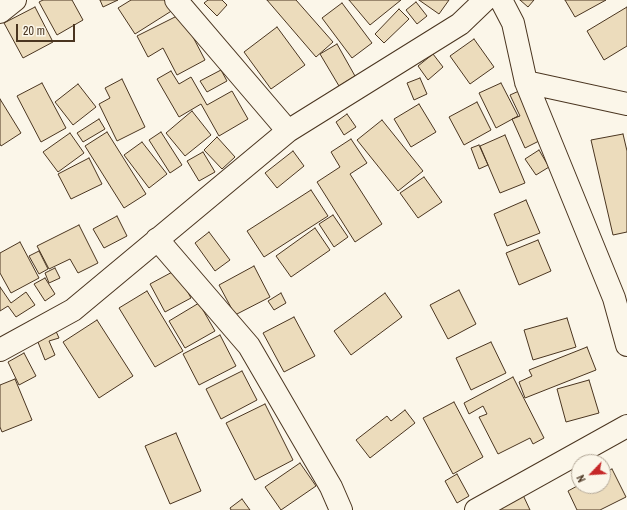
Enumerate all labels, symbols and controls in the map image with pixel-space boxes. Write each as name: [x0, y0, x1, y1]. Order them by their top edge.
scale bar: [18, 16, 77, 42]
text: 20 m: [23, 23, 45, 39]
north arrow: [571, 454, 611, 494]
text: N: [573, 473, 589, 485]

